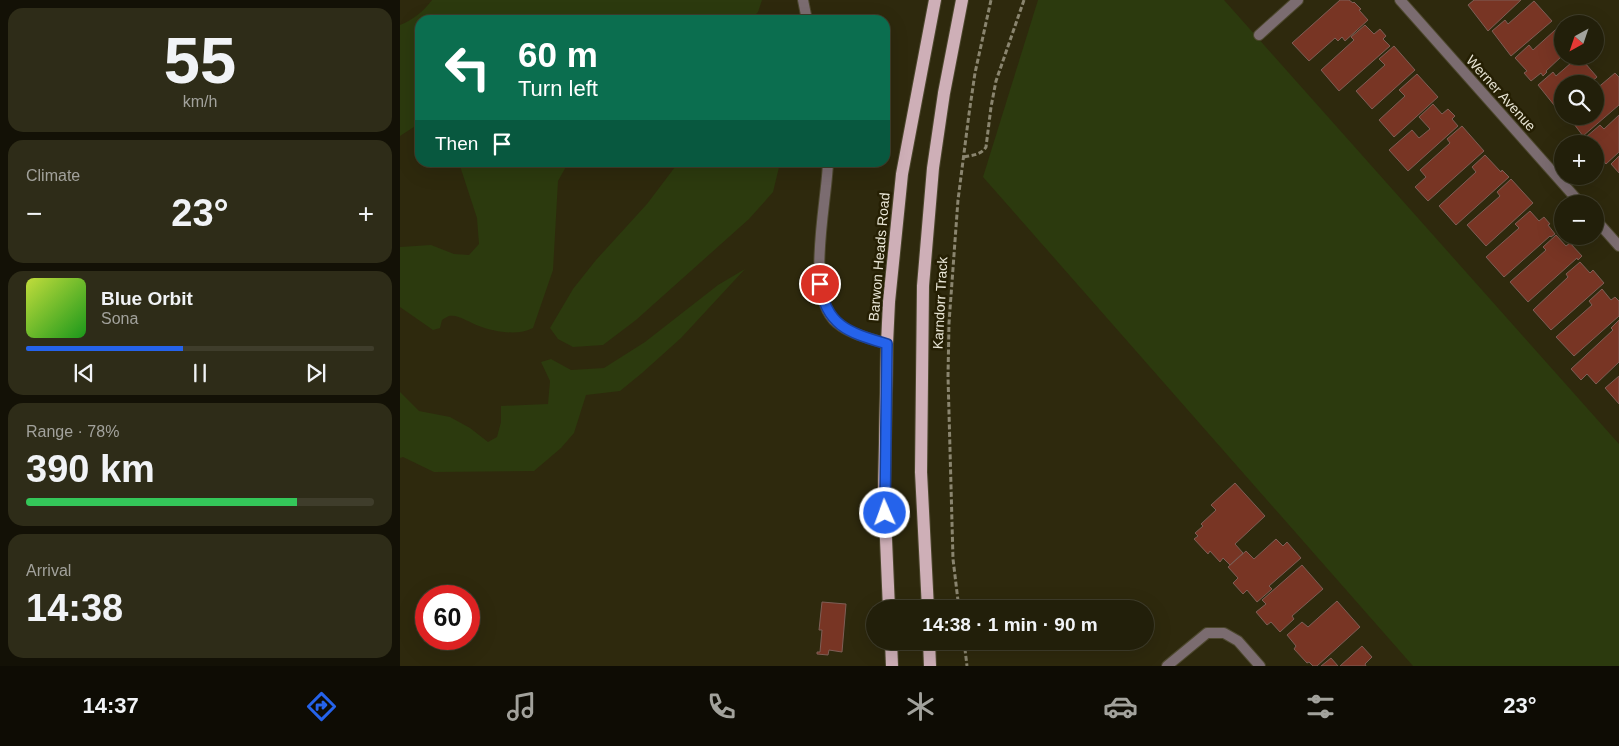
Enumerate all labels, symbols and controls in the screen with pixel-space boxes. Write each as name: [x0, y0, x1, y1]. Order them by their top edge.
north arrow: [1554, 15, 1604, 65]
map controls: [1554, 15, 1604, 245]
text: 55: [164, 24, 236, 97]
icon: left: [435, 35, 500, 100]
text: 60 m: [518, 35, 598, 74]
street label: Werner Avenue: [1463, 52, 1539, 134]
button: search: [1554, 75, 1604, 125]
text: Turn left: [518, 76, 598, 101]
text: km/h: [183, 93, 217, 110]
icon: arrive: [488, 130, 516, 158]
text: Then: [435, 133, 478, 154]
button: +: [1554, 135, 1604, 185]
text: Climate: [26, 167, 80, 184]
text: 23°: [171, 192, 229, 234]
street label: Barwon Heads Road: [865, 192, 893, 322]
button: −: [1554, 195, 1604, 245]
text: −: [26, 198, 42, 229]
text: +: [358, 198, 374, 229]
street label: Karndorr Track: [930, 255, 950, 350]
pin: [799, 263, 841, 305]
icon: arrive: [806, 270, 834, 298]
text: Blue Orbit: [101, 288, 193, 309]
text: Sona: [101, 310, 138, 327]
icon: previous: [70, 359, 98, 387]
icon: pause: [186, 359, 214, 387]
icon: next: [302, 359, 330, 387]
text: Range · 78%: [26, 423, 119, 440]
text: 390 km: [26, 448, 155, 490]
position arrow: [858, 486, 910, 538]
text: Arrival: [26, 562, 71, 579]
speed limit sign: 60: [415, 585, 480, 650]
text: 14:38: [26, 587, 123, 629]
text: 14:38 · 1 min · 90 m: [922, 614, 1098, 635]
icon: directions: [304, 689, 339, 724]
icon: music: [504, 689, 539, 724]
icon: phone: [704, 689, 739, 724]
icon: climate: [903, 689, 938, 724]
icon: car: [1103, 689, 1138, 724]
icon: filters: [1303, 689, 1338, 724]
text: 14:37: [82, 693, 139, 718]
text: 23°: [1503, 693, 1536, 718]

